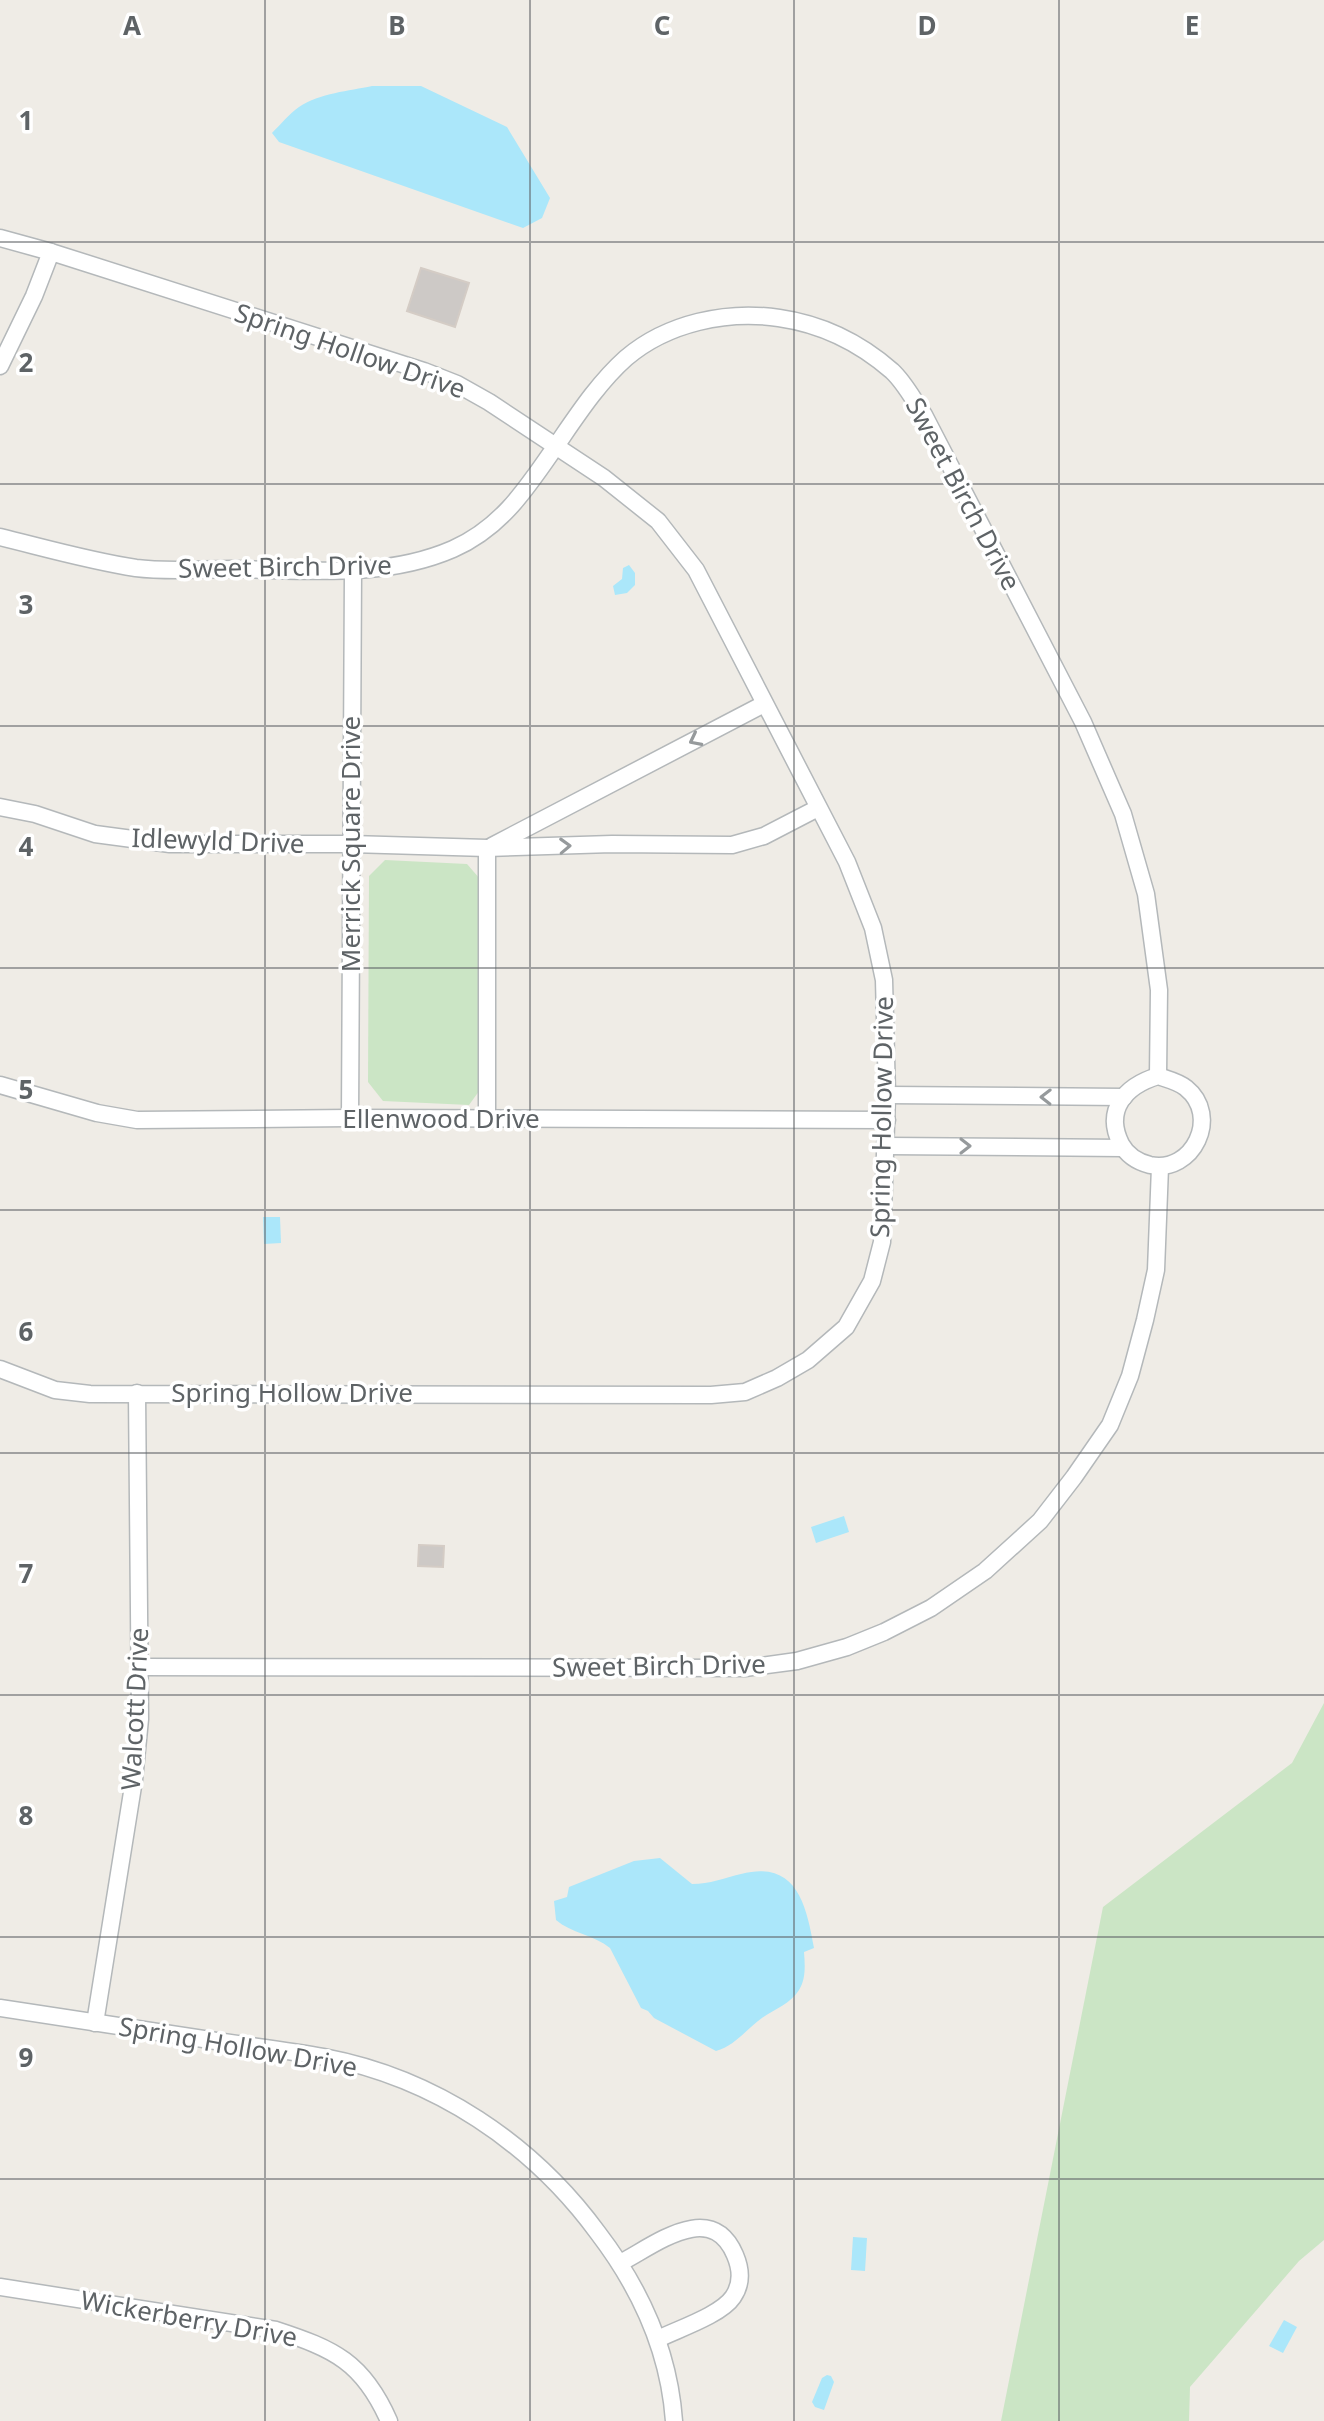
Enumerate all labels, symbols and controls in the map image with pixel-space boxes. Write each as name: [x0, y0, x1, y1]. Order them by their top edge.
text: A: [123, 7, 141, 43]
text: B: [388, 7, 406, 43]
text: C: [654, 7, 670, 43]
text: D: [917, 7, 937, 43]
text: E: [1185, 7, 1199, 43]
text: 1: [19, 102, 33, 138]
street label: Spring Hollow Drive: [230, 294, 470, 406]
text: 2: [19, 344, 34, 380]
street label: Sweet Birch Drive: [898, 391, 1030, 596]
street label: Sweet Birch Drive: [178, 546, 392, 586]
text: 3: [19, 586, 33, 622]
street label: Merrick Square Drive: [332, 716, 368, 972]
one-way arrow: [689, 730, 703, 746]
street label: Idlewyld Drive: [131, 819, 305, 861]
text: 4: [19, 828, 34, 864]
one-way arrow: [559, 837, 572, 854]
street label: Spring Hollow Drive: [861, 996, 901, 1238]
text: 5: [19, 1071, 33, 1107]
one-way arrow: [1039, 1088, 1052, 1106]
street label: Ellenwood Drive: [342, 1100, 540, 1136]
one-way arrow: [959, 1137, 972, 1155]
text: 6: [19, 1313, 34, 1349]
street label: Spring Hollow Drive: [171, 1374, 413, 1410]
text: 7: [19, 1555, 34, 1591]
street label: Walcott Drive: [112, 1627, 156, 1791]
street label: Sweet Birch Drive: [552, 1645, 766, 1685]
text: 8: [19, 1797, 33, 1833]
street label: Spring Hollow Drive: [116, 2007, 360, 2085]
text: 9: [19, 2039, 33, 2075]
street label: Wickerberry Drive: [78, 2281, 300, 2355]

